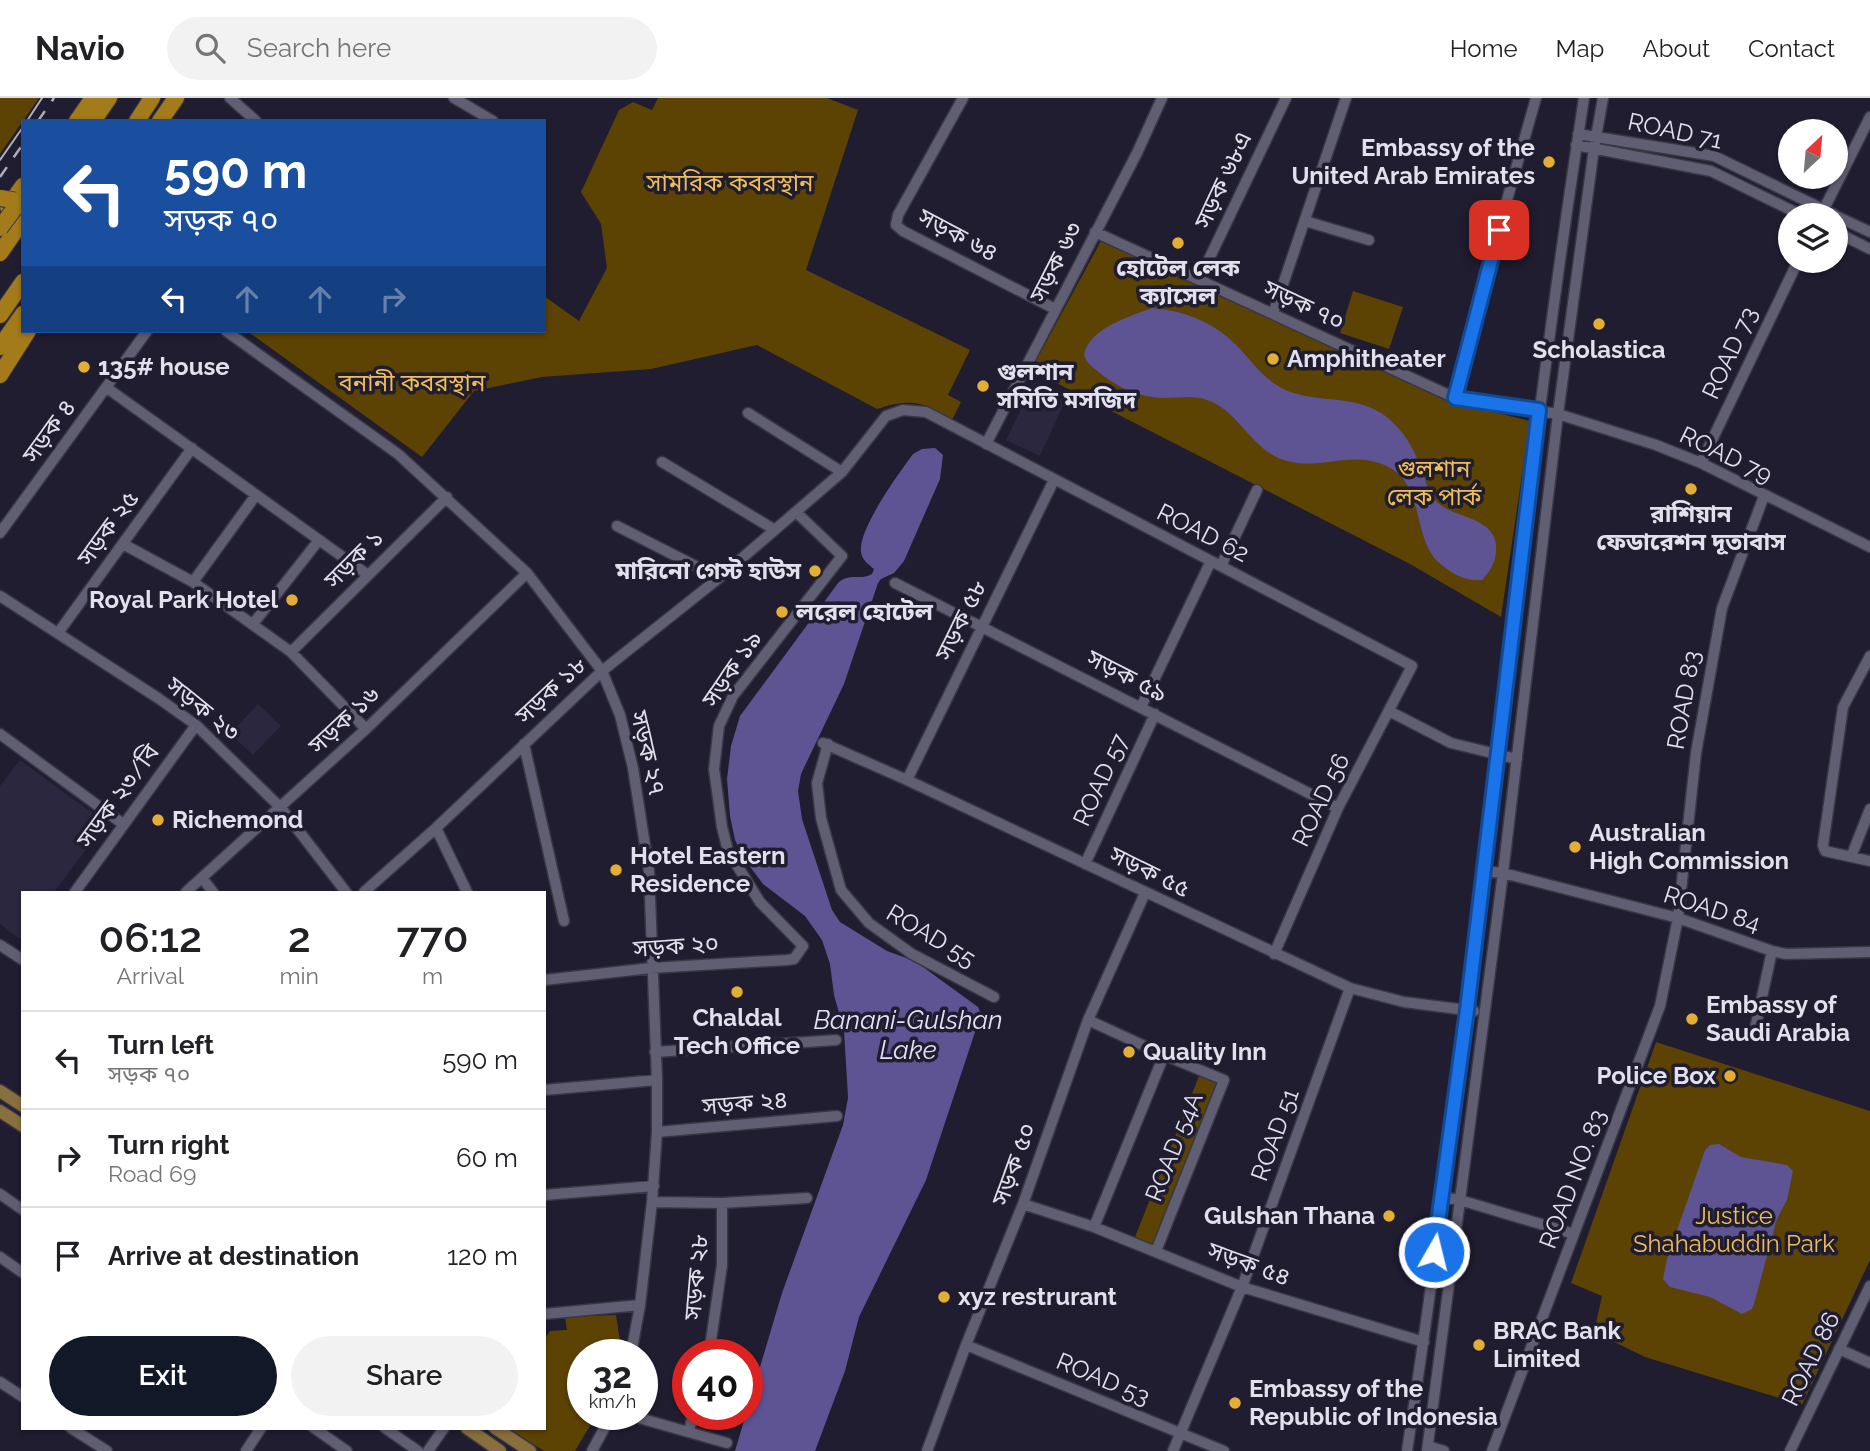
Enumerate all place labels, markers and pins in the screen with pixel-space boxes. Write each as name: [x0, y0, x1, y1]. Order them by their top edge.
place label: Embassy of the United Arab Emirates: [1292, 133, 1535, 190]
marker: Embassy of the United Arab Emirates: [1541, 154, 1557, 170]
pin: [1469, 200, 1529, 260]
marker: হোটেল লেক ক্যাসেল: [1170, 235, 1186, 251]
place label: হোটেল লেক ক্যাসেল: [1116, 253, 1240, 310]
marker: Scholastica: [1591, 316, 1607, 332]
place label: Scholastica: [1532, 335, 1666, 364]
place label: Amphitheater: [1287, 344, 1446, 373]
marker: Amphitheater: [1265, 351, 1281, 367]
place label: 135# house: [98, 352, 230, 381]
place label: গুলশান সমিতি মসজিদ: [996, 357, 1136, 414]
marker: 135# house: [76, 359, 92, 375]
marker: গুলশান সমিতি মসজিদ: [975, 378, 991, 394]
marker: রাশিয়ান ফেডারেশন দূতাবাস: [1683, 481, 1699, 497]
place label: রাশিয়ান ফেডারেশন দূতাবাস: [1596, 499, 1786, 556]
place label: মারিনো গেস্ট হাউস: [614, 556, 802, 585]
marker: মারিনো গেস্ট হাউস: [807, 563, 823, 579]
place label: Royal Park Hotel: [89, 585, 278, 614]
marker: Royal Park Hotel: [284, 592, 300, 608]
place label: লরেল হোটেল: [795, 597, 934, 626]
marker: লরেল হোটেল: [774, 604, 790, 620]
place label: Richemond: [172, 805, 303, 834]
marker: Richemond: [150, 812, 166, 828]
place label: Australian High Commission: [1589, 818, 1789, 875]
marker: Australian High Commission: [1567, 839, 1583, 855]
place label: Hotel Eastern Residence: [630, 841, 785, 898]
marker: Hotel Eastern Residence: [608, 862, 624, 878]
marker: Chaldal Tech Office: [729, 984, 745, 1000]
place label: Embassy of Saudi Arabia: [1706, 990, 1850, 1047]
place label: Chaldal Tech Office: [674, 1003, 800, 1060]
marker: Embassy of Saudi Arabia: [1684, 1011, 1700, 1027]
place label: Quality Inn: [1143, 1037, 1267, 1066]
marker: Quality Inn: [1121, 1044, 1137, 1060]
place label: Police Box: [1596, 1061, 1716, 1090]
marker: Police Box: [1722, 1068, 1738, 1084]
place label: Gulshan Thana: [1204, 1201, 1375, 1230]
marker: Gulshan Thana: [1381, 1208, 1397, 1224]
place label: xyz restrurant: [958, 1282, 1117, 1311]
marker: xyz restrurant: [936, 1289, 952, 1305]
place label: BRAC Bank Limited: [1493, 1316, 1622, 1373]
marker: BRAC Bank Limited: [1471, 1337, 1487, 1353]
place label: Embassy of the Republic of Indonesia: [1249, 1374, 1498, 1431]
marker: Embassy of the Republic of Indonesia: [1227, 1395, 1243, 1411]

